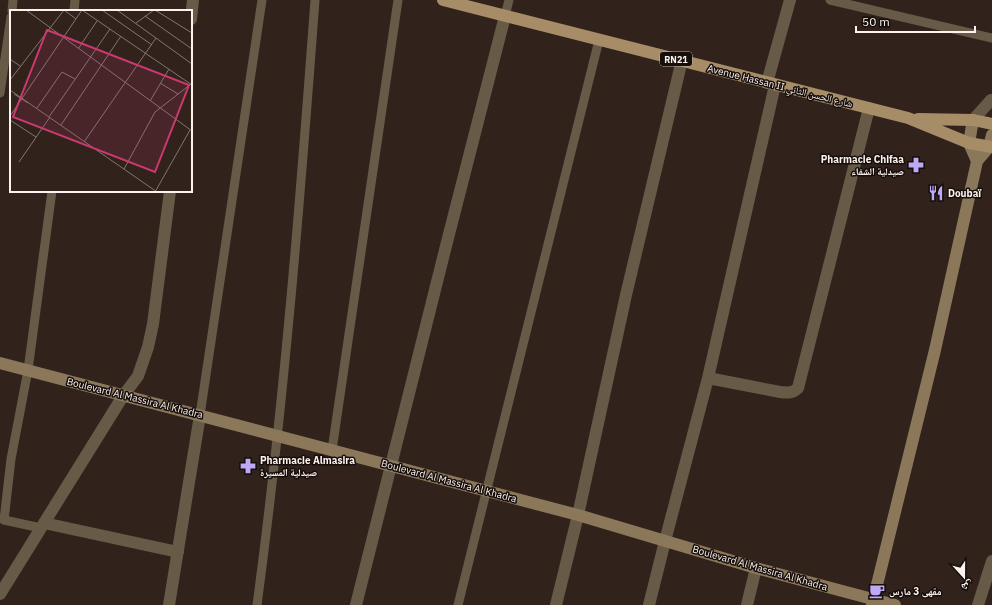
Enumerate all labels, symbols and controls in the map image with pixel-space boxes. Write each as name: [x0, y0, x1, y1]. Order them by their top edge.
scale bar: [856, 8, 975, 34]
inset map: [10, 10, 192, 192]
text: 50 m: [862, 14, 890, 29]
road number: RN21: [660, 52, 692, 66]
street label: Avenue Hassan II شارع الحسن الثاني: [706, 62, 854, 112]
place label: Pharmacie Chifaa صيدلية الشفاء: [821, 153, 904, 178]
pharmacy icon: Pharmacie Chifaa صيدلية الشفاء: [907, 156, 925, 174]
restaurant icon: Doubaï: [927, 184, 945, 202]
place label: Doubaï: [948, 187, 982, 200]
street label: Boulevard Al Massira Al Khadra: [66, 375, 205, 421]
place label: Pharmacie Almasira صيدلية المسيرة: [260, 454, 355, 479]
pharmacy icon: Pharmacie Almasira صيدلية المسيرة: [239, 457, 257, 475]
street label: Boulevard Al Massira Al Khadra: [380, 457, 519, 506]
street label: Boulevard Al Massira Al Khadra: [691, 542, 830, 594]
north arrow: [944, 557, 984, 597]
text: ش: [959, 577, 976, 595]
cafe icon: مقهى 3 مارس: [868, 582, 886, 600]
place label: مقهى 3 مارس: [889, 585, 942, 598]

